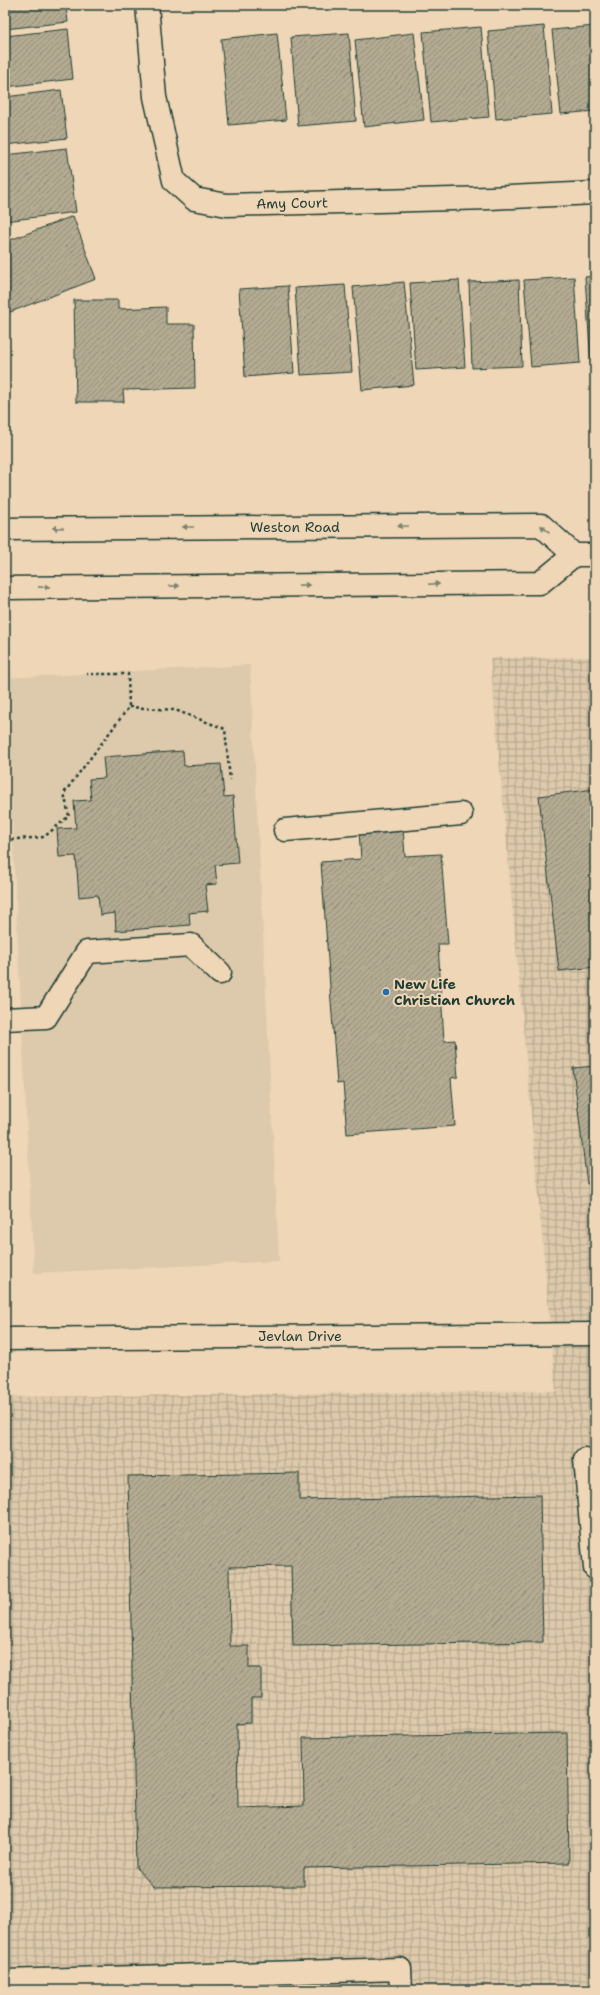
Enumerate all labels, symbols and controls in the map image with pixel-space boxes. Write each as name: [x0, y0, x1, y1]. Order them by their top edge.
street label: Amy Court: [256, 193, 328, 213]
street label: Weston Road: [250, 518, 340, 536]
one-way arrow: [396, 523, 409, 529]
one-way arrow: [181, 524, 194, 530]
one-way arrow: [51, 525, 64, 531]
one-way arrow: [539, 525, 550, 534]
one-way arrow: [428, 581, 441, 587]
one-way arrow: [298, 582, 311, 588]
one-way arrow: [168, 583, 181, 589]
one-way arrow: [38, 584, 51, 590]
place label: New Life Christian Church: [394, 975, 515, 1009]
marker: New Life Christian Church: [381, 987, 391, 997]
street label: Jevlan Drive: [258, 1327, 342, 1345]

